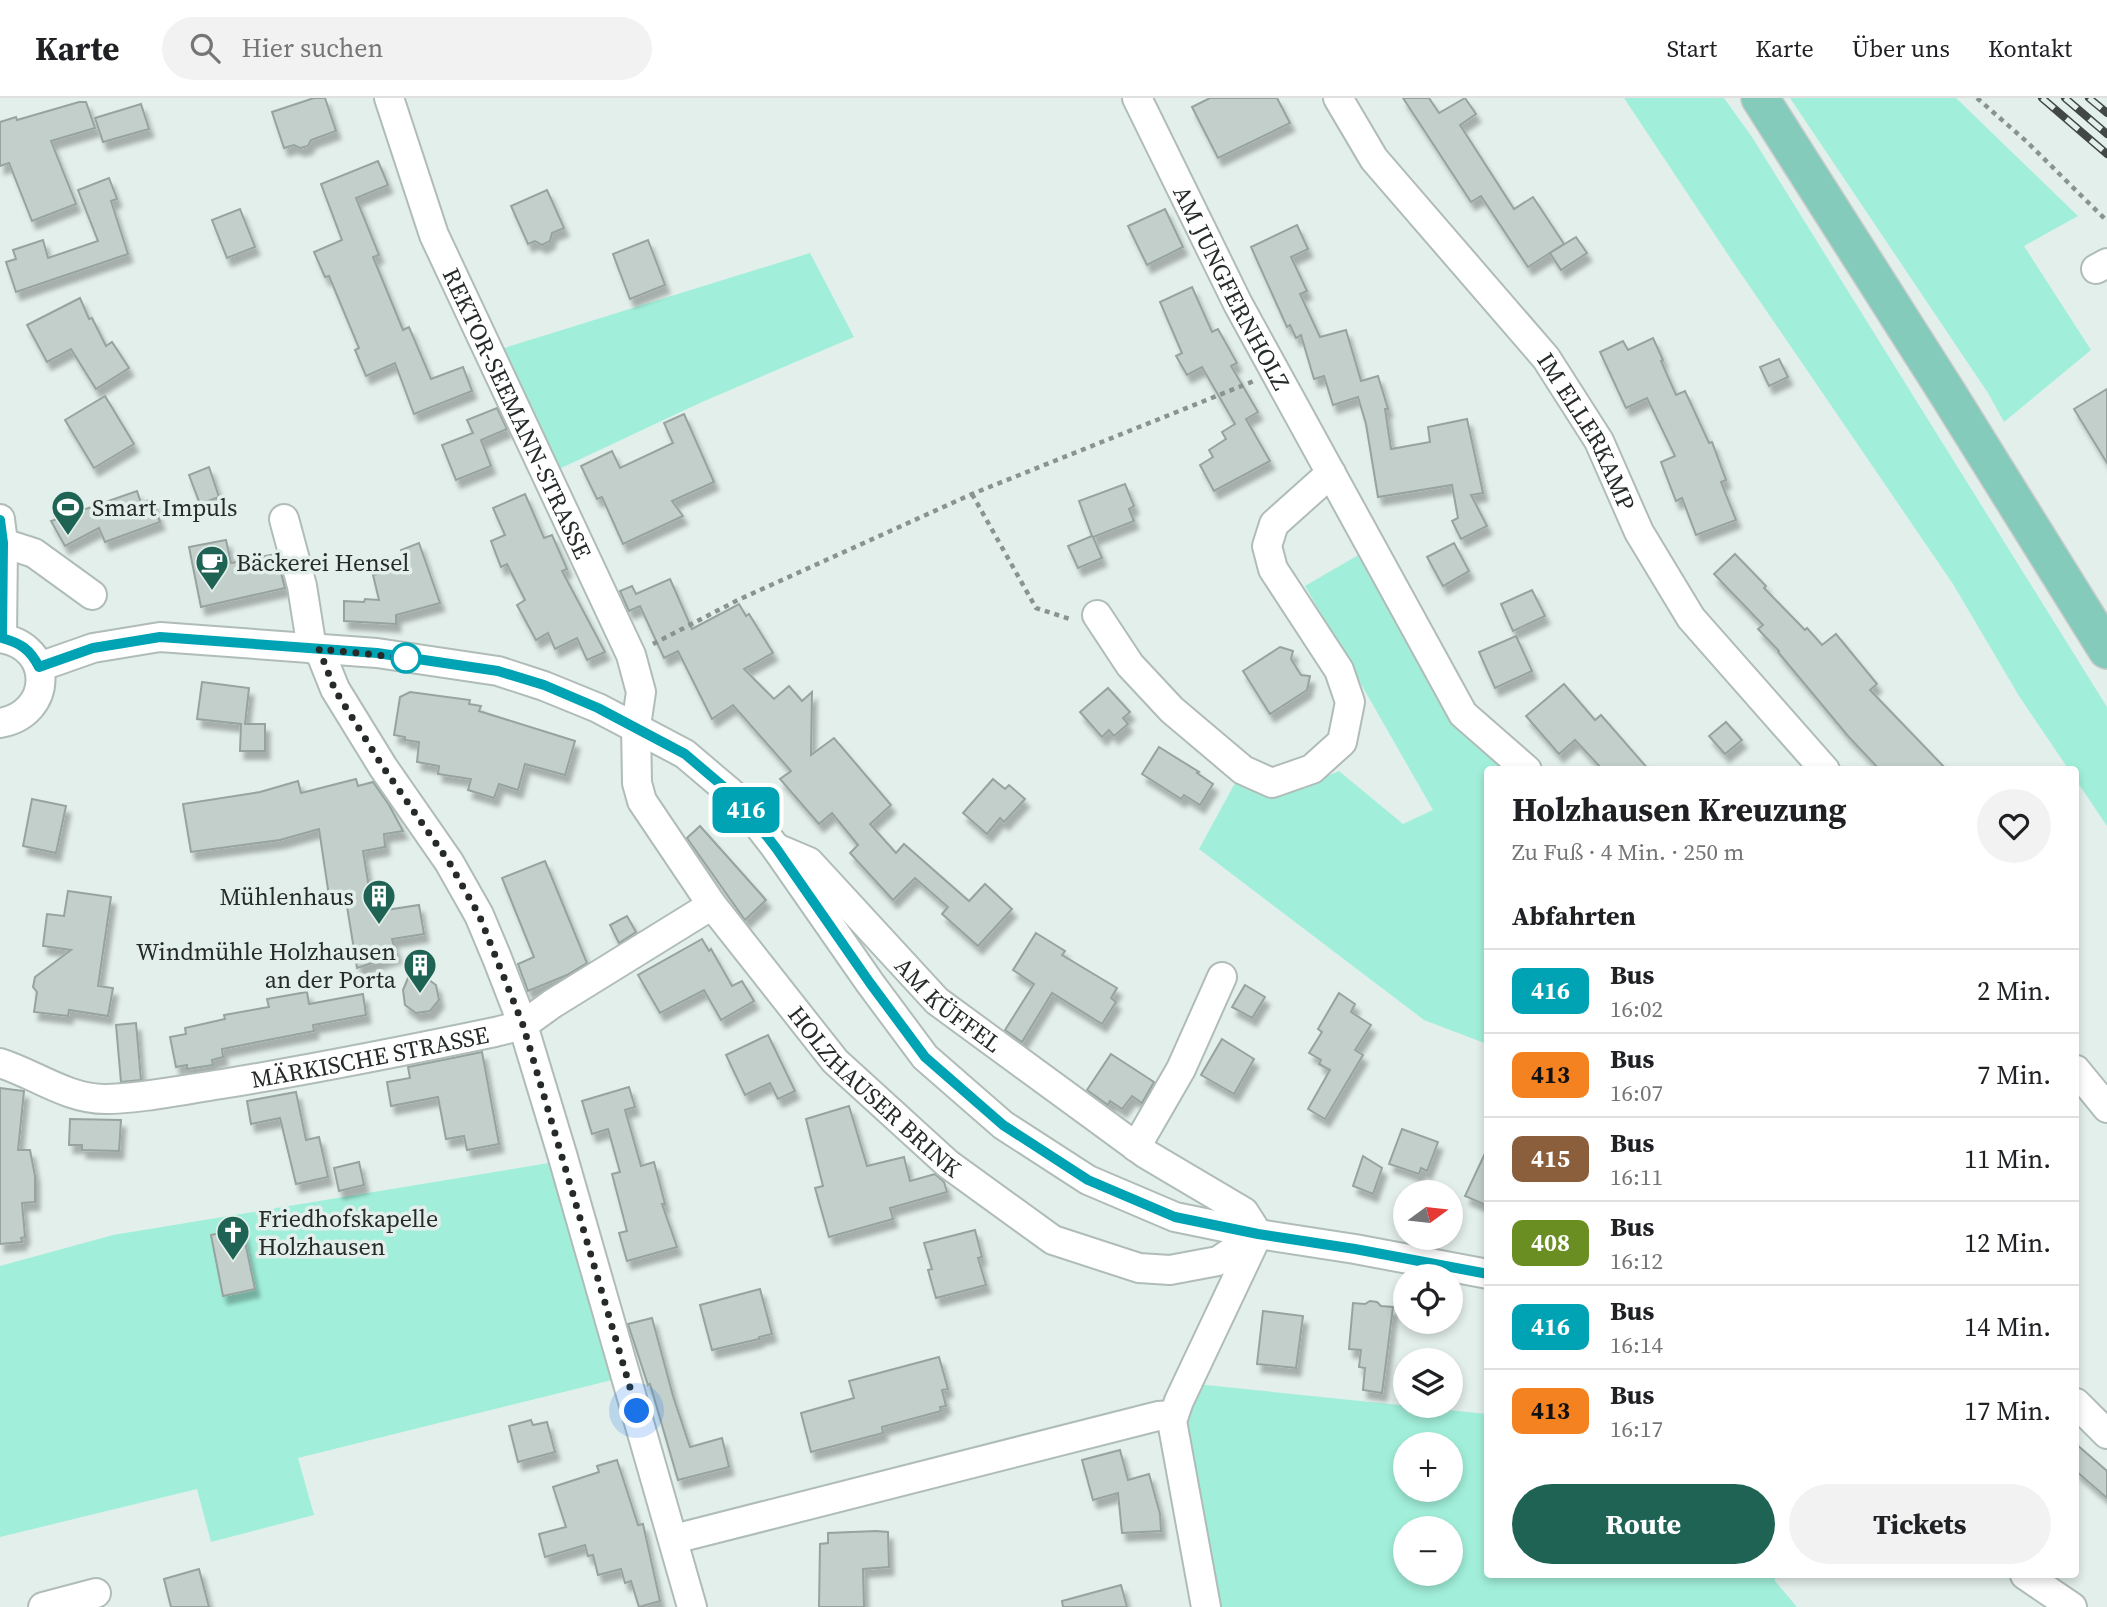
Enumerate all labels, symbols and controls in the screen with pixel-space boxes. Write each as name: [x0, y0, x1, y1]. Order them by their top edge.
search box: [162, 17, 652, 80]
text: Karte: [35, 26, 120, 71]
icon: search: [186, 29, 224, 67]
text: Hier suchen: [242, 30, 383, 66]
text: Start: [1667, 32, 1717, 65]
text: Karte: [1755, 32, 1814, 65]
text: Über uns: [1852, 32, 1950, 65]
text: Kontakt: [1988, 32, 2072, 65]
street label: AM JUNGFERNHOLZ: [1166, 180, 1298, 395]
street label: REKTOR-SEEMANN-STRASSE: [435, 262, 600, 564]
street label: IM ELLERKAMP: [1530, 346, 1644, 515]
sports icon: Smart Impuls: [49, 488, 87, 537]
place label: Smart Impuls: [92, 491, 238, 524]
cafe icon: Bäckerei Hensel: [193, 543, 231, 592]
place label: Bäckerei Hensel: [236, 546, 409, 579]
unlabelled marker: [391, 643, 421, 673]
line badge: 416: [706, 787, 786, 833]
text: Holzhausen Kreuzung: [1512, 787, 1846, 832]
button: heart: [1977, 789, 2051, 863]
text: 416: [726, 793, 766, 826]
text: Zu Fuß · 4 Min. · 250 m: [1512, 836, 1744, 868]
building icon: Mühlenhaus: [360, 877, 398, 926]
place label: Mühlenhaus: [219, 880, 354, 913]
text: Abfahrten: [1512, 898, 1636, 934]
place label: Windmühle Holzhausen an der Porta: [136, 935, 397, 996]
building icon: Windmühle Holzhausen an der Porta: [401, 946, 439, 995]
street label: AM KÜFFEL: [888, 950, 1009, 1060]
text: Bus: [1610, 957, 1654, 993]
text: 2 Min.: [1977, 973, 2051, 1009]
text: 416: [1531, 974, 1570, 1007]
text: 16:02: [1610, 993, 1663, 1025]
street label: HOLZHAUSER BRINK: [781, 998, 968, 1185]
street label: MÄRKISCHE STRASSE: [248, 1017, 491, 1095]
text: Bus: [1610, 1041, 1654, 1077]
text: 7 Min.: [1977, 1057, 2051, 1093]
text: 413: [1531, 1058, 1570, 1091]
text: 16:07: [1610, 1077, 1663, 1109]
text: Bus: [1610, 1125, 1654, 1161]
text: 11 Min.: [1964, 1141, 2051, 1177]
text: 415: [1531, 1142, 1570, 1175]
text: 16:11: [1610, 1161, 1663, 1193]
north arrow: [1393, 1180, 1463, 1250]
map controls: [1393, 1180, 1463, 1586]
place label: Friedhofskapelle Holzhausen: [258, 1202, 438, 1263]
text: Bus: [1610, 1209, 1654, 1245]
church icon: Friedhofskapelle Holzhausen: [214, 1213, 252, 1262]
text: 12 Min.: [1964, 1225, 2051, 1261]
text: 408: [1531, 1226, 1570, 1259]
text: 16:12: [1610, 1245, 1663, 1277]
button: locate: [1393, 1264, 1463, 1334]
text: Bus: [1610, 1293, 1654, 1329]
text: 14 Min.: [1964, 1309, 2051, 1345]
text: 416: [1531, 1310, 1570, 1343]
text: 16:14: [1610, 1329, 1663, 1361]
button: layers: [1393, 1348, 1463, 1418]
text: Bus: [1610, 1377, 1654, 1413]
your location: [619, 1393, 654, 1428]
text: 17 Min.: [1964, 1393, 2051, 1429]
text: 413: [1531, 1394, 1570, 1427]
text: 16:17: [1610, 1413, 1663, 1445]
button: +: [1393, 1432, 1463, 1502]
button: Route: [1512, 1484, 1775, 1564]
button: Tickets: [1789, 1484, 2051, 1564]
button: −: [1393, 1516, 1463, 1586]

